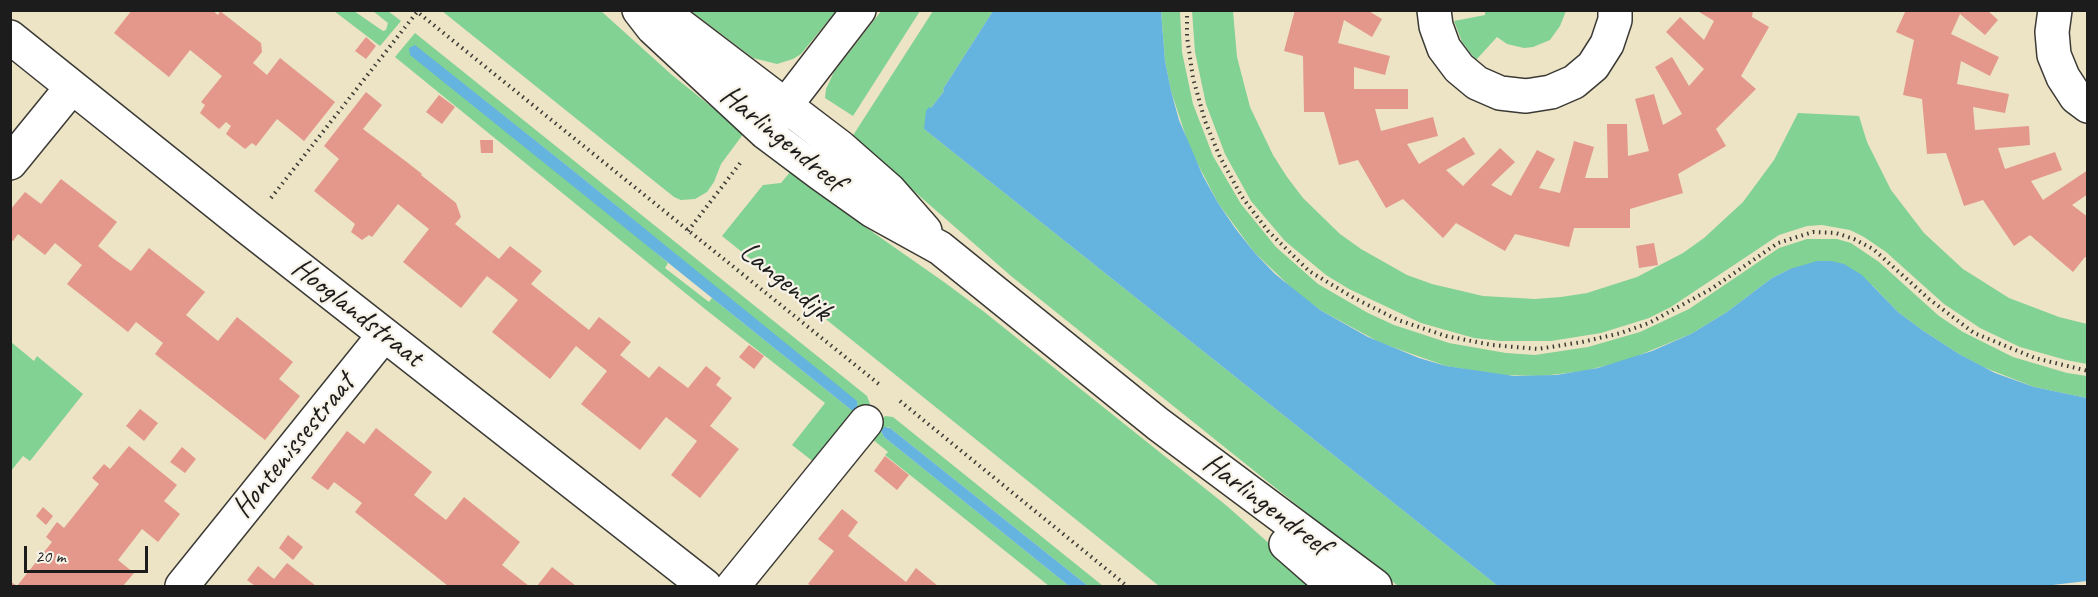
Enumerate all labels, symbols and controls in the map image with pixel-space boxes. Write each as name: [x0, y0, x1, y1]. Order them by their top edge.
street label: Harlingendreef: [713, 78, 851, 200]
street label: Langendijk: [732, 234, 838, 330]
street label: Hooglandstraat: [284, 250, 430, 376]
street label: Hontenissestraat: [225, 367, 363, 525]
street label: Harlingendreef: [1195, 446, 1337, 564]
scale bar: [27, 534, 152, 572]
text: 20 m: [35, 545, 66, 567]

